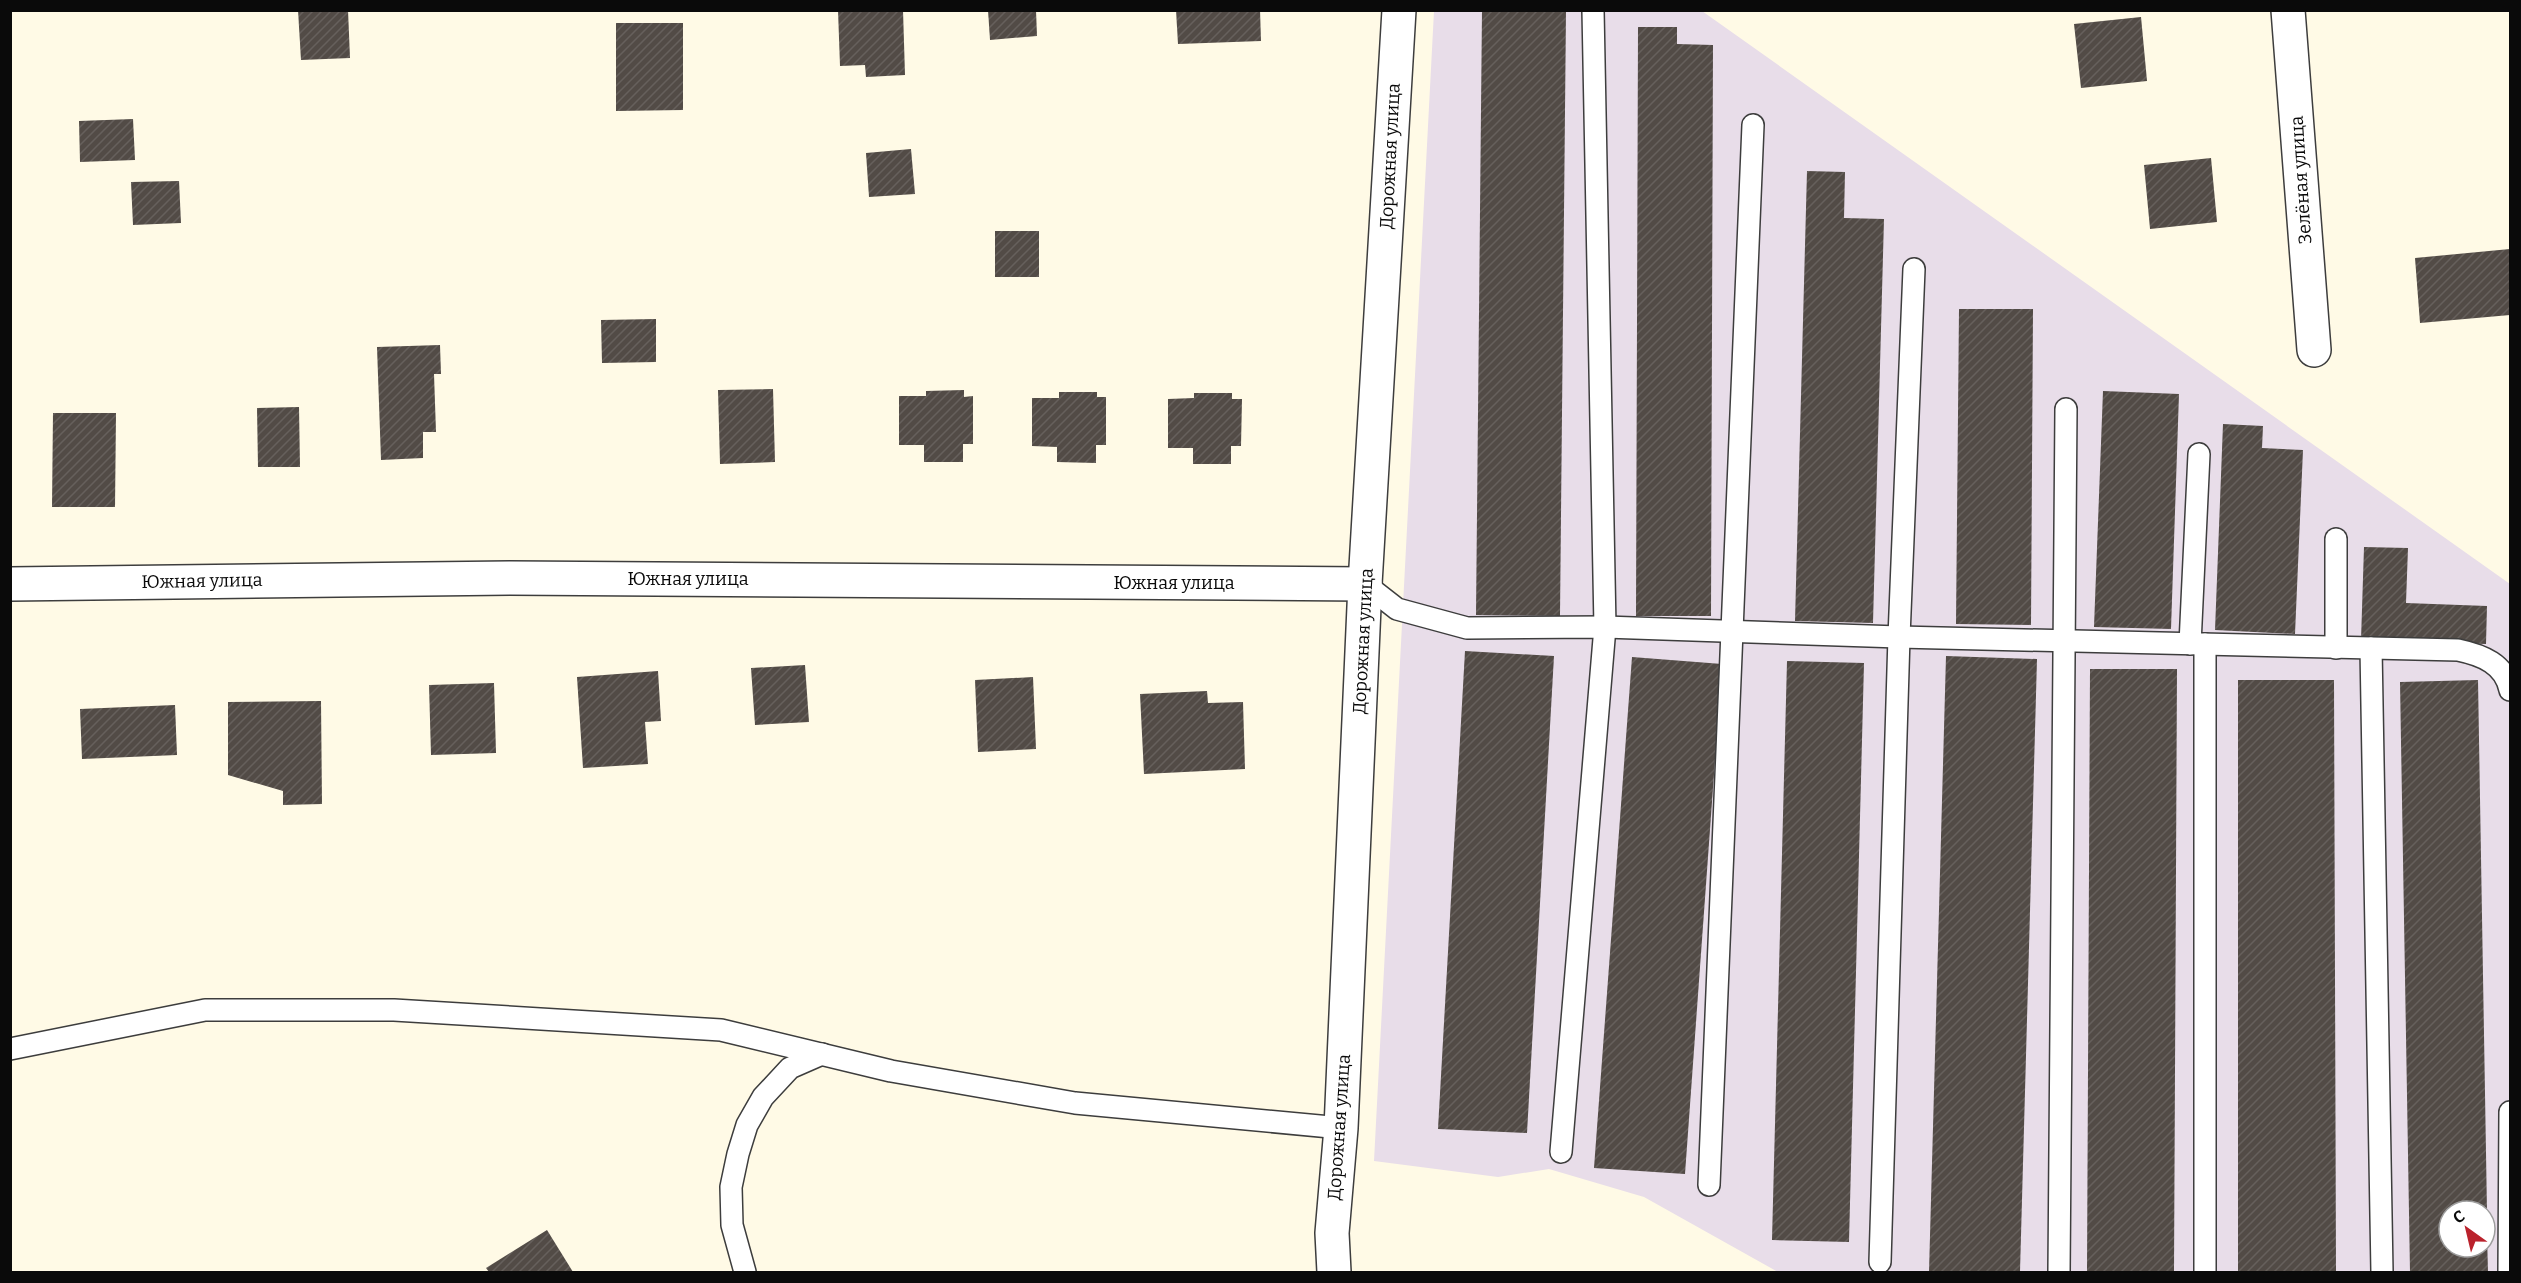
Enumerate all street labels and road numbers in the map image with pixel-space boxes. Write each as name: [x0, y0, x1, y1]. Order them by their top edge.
street label: Дорожная улица: [1375, 82, 1405, 230]
street label: Зелёная улица: [2286, 115, 2316, 245]
street label: Дорожная улица: [1348, 567, 1378, 715]
street label: Южная улица: [627, 568, 749, 590]
street label: Южная улица: [141, 569, 263, 593]
street label: Южная улица: [1113, 572, 1235, 594]
street label: Дорожная улица: [1323, 1053, 1355, 1201]

